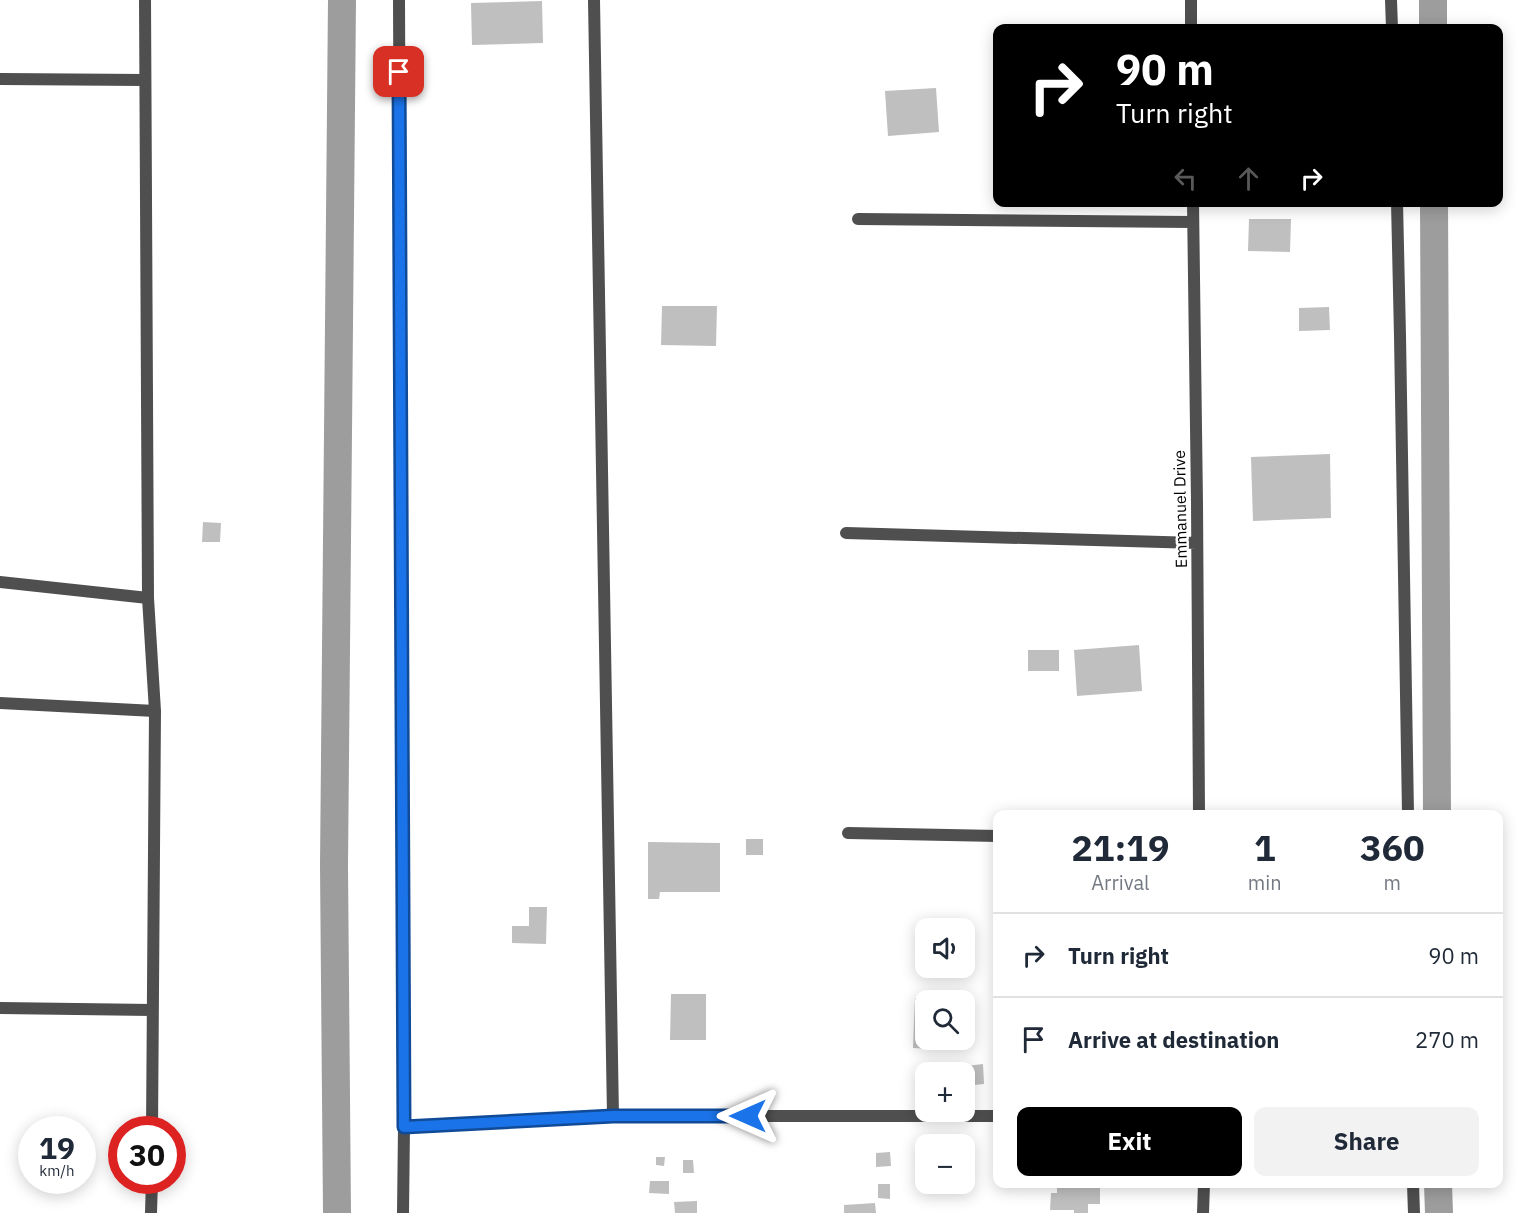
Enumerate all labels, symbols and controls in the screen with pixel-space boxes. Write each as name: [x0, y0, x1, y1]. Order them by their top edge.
text: 90 m: [1116, 42, 1214, 97]
pin: [373, 46, 424, 97]
icon: right: [1017, 48, 1095, 126]
icon: arrive: [382, 55, 415, 88]
text: Turn right: [1116, 95, 1233, 130]
icon: left: [1169, 162, 1202, 195]
icon: ahead: [1232, 162, 1265, 195]
icon: right: [1295, 162, 1328, 195]
street label: Emmanuel Drive: [1169, 450, 1191, 568]
text: 21:19: [1071, 824, 1170, 871]
text: 1: [1254, 824, 1276, 871]
text: 360: [1360, 824, 1425, 871]
text: Arrival: [1091, 869, 1150, 896]
text: min: [1248, 869, 1282, 896]
text: m: [1384, 869, 1401, 896]
map controls: [915, 918, 975, 1194]
button: sound: [915, 918, 975, 978]
icon: right: [1017, 939, 1050, 972]
text: Turn right: [1068, 941, 1169, 970]
text: 90 m: [1428, 941, 1479, 970]
button: search: [915, 990, 975, 1050]
icon: arrive: [1017, 1023, 1050, 1056]
text: Arrive at destination: [1068, 1025, 1279, 1054]
text: 270 m: [1415, 1025, 1479, 1054]
button: +: [915, 1062, 975, 1122]
position arrow: [716, 1084, 780, 1148]
button: Exit: [1017, 1107, 1242, 1176]
button: Share: [1254, 1107, 1479, 1176]
speed limit sign: 30: [108, 1116, 186, 1194]
text: 19: [39, 1128, 75, 1167]
button: −: [915, 1134, 975, 1194]
text: km/h: [39, 1161, 75, 1180]

